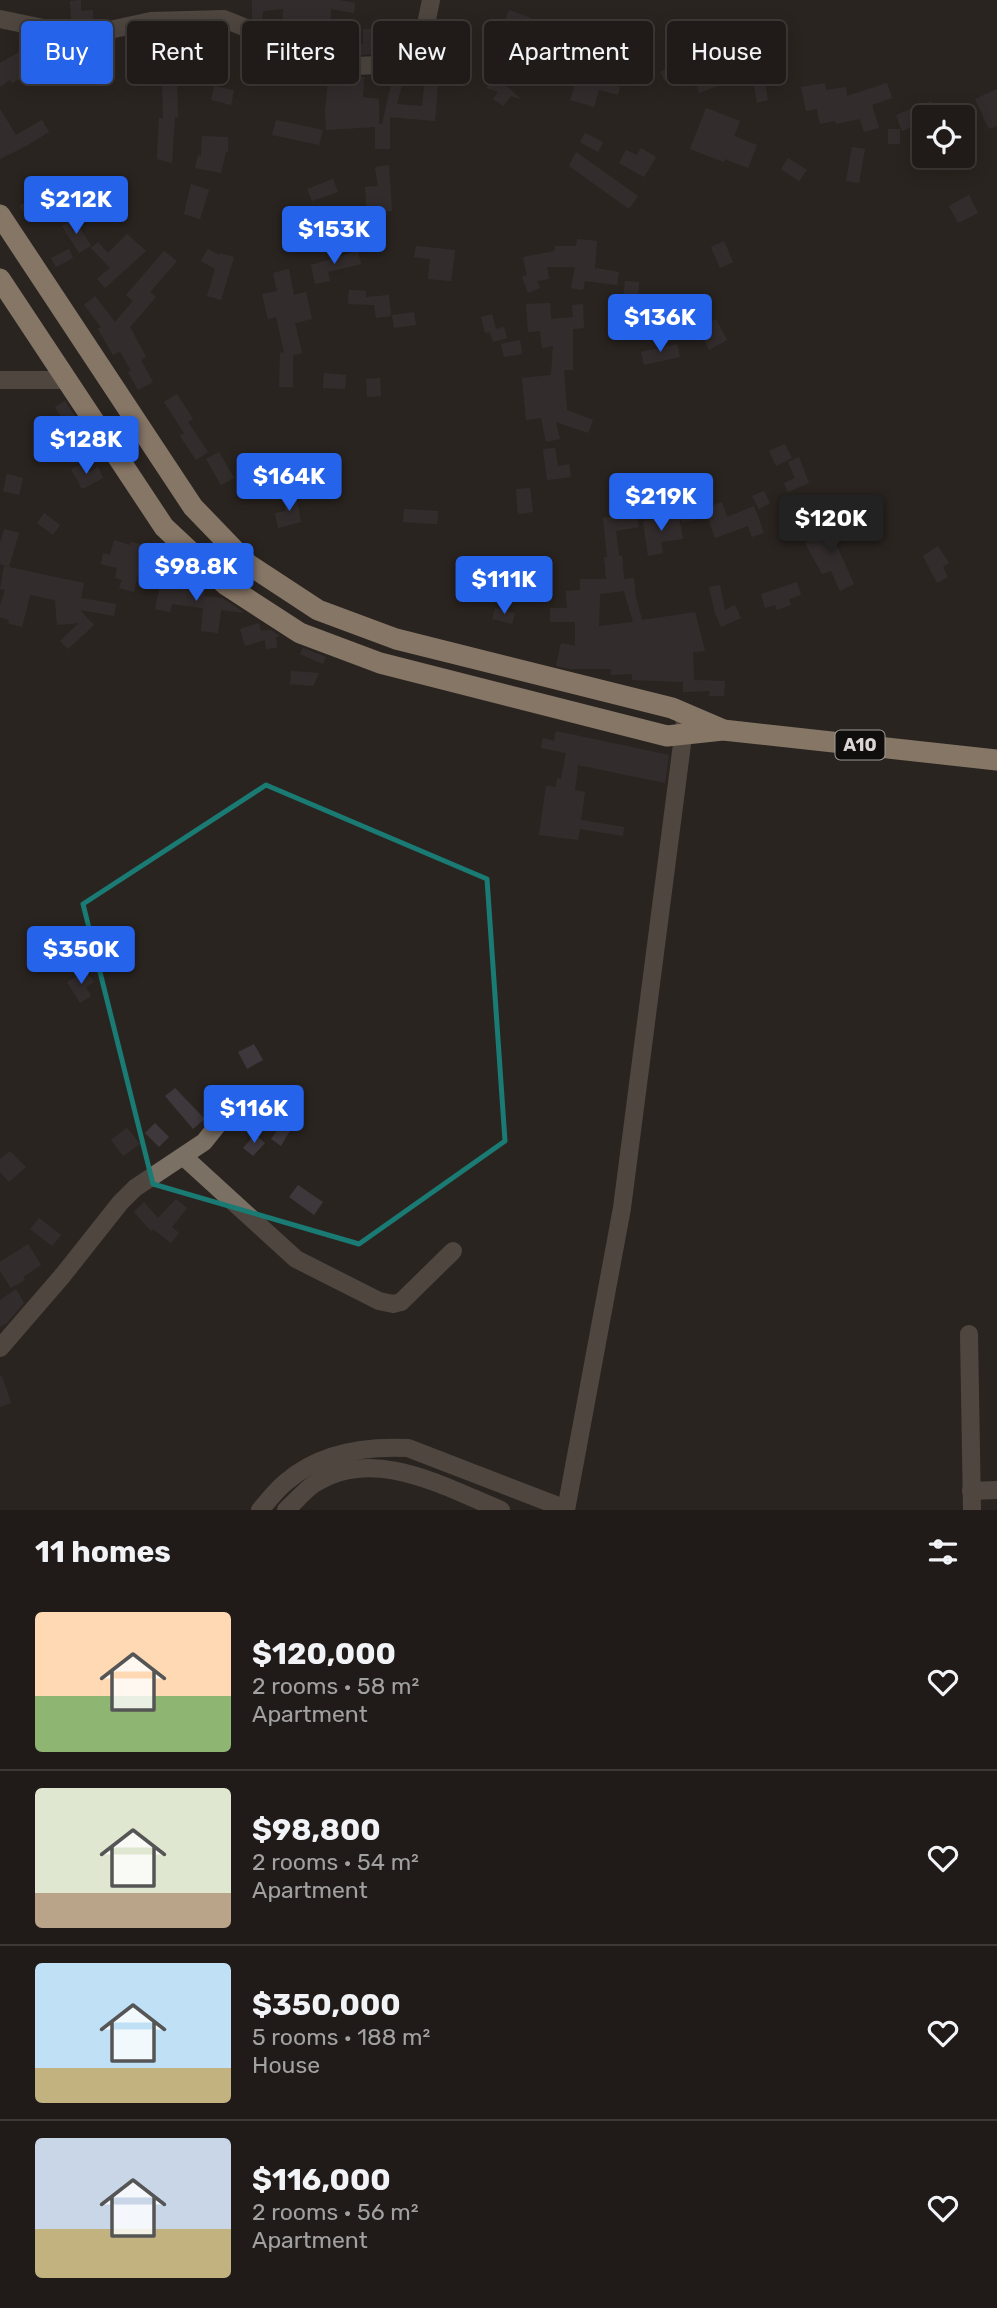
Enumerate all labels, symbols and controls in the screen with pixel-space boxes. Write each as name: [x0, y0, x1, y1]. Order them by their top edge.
chip: Buy: [21, 21, 113, 84]
chip: Rent: [127, 21, 228, 84]
chip: Filters: [242, 21, 359, 84]
chip: New: [373, 21, 470, 84]
chip: Apartment: [484, 21, 653, 84]
chip: House: [667, 21, 786, 84]
map controls: [912, 105, 975, 168]
button: locate: [912, 105, 975, 168]
pin: $212K: [27, 176, 125, 236]
text: $212K: [40, 185, 112, 213]
pin: $153K: [285, 206, 383, 266]
text: $153K: [298, 215, 370, 243]
pin: $136K: [611, 294, 709, 354]
text: $136K: [624, 303, 696, 331]
pin: $128K: [37, 416, 135, 476]
text: $128K: [50, 425, 122, 453]
pin: $164K: [240, 454, 338, 513]
text: $164K: [253, 462, 325, 490]
pin: $219K: [612, 474, 710, 533]
text: $219K: [625, 482, 697, 510]
pin: $120K: [782, 496, 880, 555]
text: $120K: [795, 504, 867, 532]
pin: $98.8K: [139, 544, 253, 603]
text: $98.8K: [155, 552, 237, 580]
pin: $111K: [455, 556, 553, 616]
text: $111K: [472, 565, 536, 593]
road number: A10: [836, 730, 884, 760]
pin: $350K: [32, 926, 130, 986]
text: $350K: [43, 935, 119, 963]
pin: $116K: [205, 1086, 303, 1145]
text: $116K: [220, 1094, 288, 1122]
icon: filters: [924, 1533, 962, 1571]
text: 11 homes: [35, 1534, 171, 1570]
text: $120,000: [252, 1636, 396, 1672]
icon: home: [91, 1640, 175, 1724]
icon: heart: [924, 1663, 962, 1701]
text: 2 rooms · 58 m²: [252, 1672, 419, 1700]
text: Apartment: [252, 1700, 368, 1728]
text: $98,800: [252, 1812, 381, 1848]
icon: home: [91, 1816, 175, 1900]
icon: heart: [924, 1839, 962, 1877]
text: 2 rooms · 54 m²: [252, 1848, 419, 1876]
text: Apartment: [252, 1876, 368, 1904]
text: $350,000: [252, 1987, 401, 2023]
icon: home: [91, 1991, 175, 2075]
icon: heart: [924, 2014, 962, 2052]
text: 5 rooms · 188 m²: [252, 2023, 430, 2051]
text: House: [252, 2051, 320, 2079]
text: $116,000: [252, 2162, 391, 2198]
icon: home: [91, 2166, 175, 2250]
icon: heart: [924, 2189, 962, 2227]
text: 2 rooms · 56 m²: [252, 2198, 419, 2226]
text: Apartment: [252, 2226, 368, 2254]

